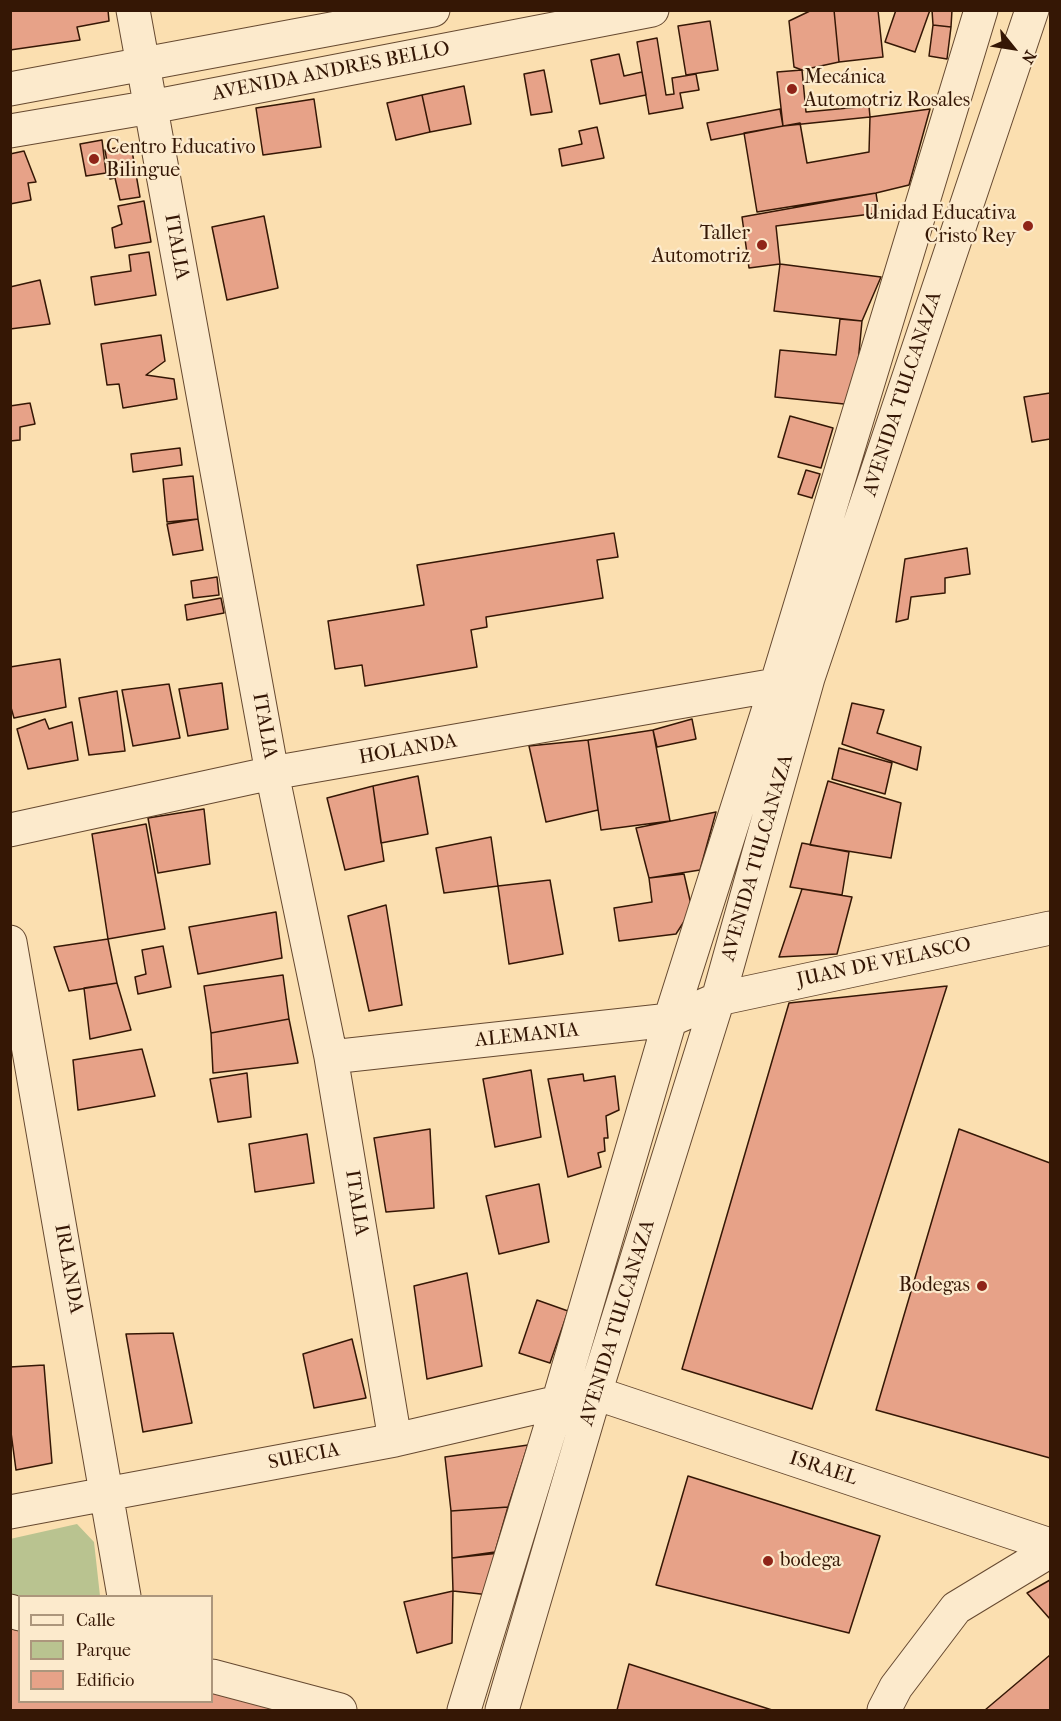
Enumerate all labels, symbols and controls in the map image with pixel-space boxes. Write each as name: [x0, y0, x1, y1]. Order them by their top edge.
north arrow: [983, 18, 1043, 78]
street label: AVENIDA ANDRES BELLO: [210, 37, 452, 107]
text: N: [1018, 47, 1040, 67]
place label: Mecánica Automotriz Rosales: [804, 66, 970, 113]
marker: Mecánica Automotriz Rosales: [785, 82, 799, 96]
place label: Centro Educativo Bilingue: [106, 136, 256, 183]
marker: Centro Educativo Bilingue: [87, 152, 101, 166]
place label: Unidad Educativa Cristo Rey: [864, 202, 1016, 249]
street label: ITALIA: [158, 212, 194, 282]
marker: Unidad Educativa Cristo Rey: [1021, 219, 1035, 233]
place label: Taller Automotriz: [652, 222, 750, 269]
marker: Taller Automotriz: [755, 238, 769, 252]
street label: AVENIDA TULCANAZA: [859, 289, 947, 499]
street label: ITALIA: [246, 691, 282, 761]
street label: HOLANDA: [357, 730, 459, 770]
street label: AVENIDA TULCANAZA: [717, 752, 799, 964]
street label: JUAN DE VELASCO: [795, 933, 973, 993]
street label: ALEMANIA: [474, 1019, 580, 1053]
street label: ITALIA: [339, 1168, 373, 1238]
street label: AVENIDA TULCANAZA: [575, 1217, 661, 1429]
street label: IRLANDA: [48, 1222, 88, 1316]
place label: Bodegas: [899, 1274, 970, 1298]
marker: Bodegas: [975, 1279, 989, 1293]
street label: SUECIA: [266, 1438, 342, 1476]
street label: ISRAEL: [786, 1447, 860, 1491]
place label: bodega: [780, 1549, 841, 1573]
marker: bodega: [761, 1554, 775, 1568]
legend: [18, 1595, 213, 1703]
text: Calle: [76, 1610, 115, 1631]
text: Parque: [76, 1640, 131, 1661]
text: Edificio: [76, 1670, 134, 1691]

